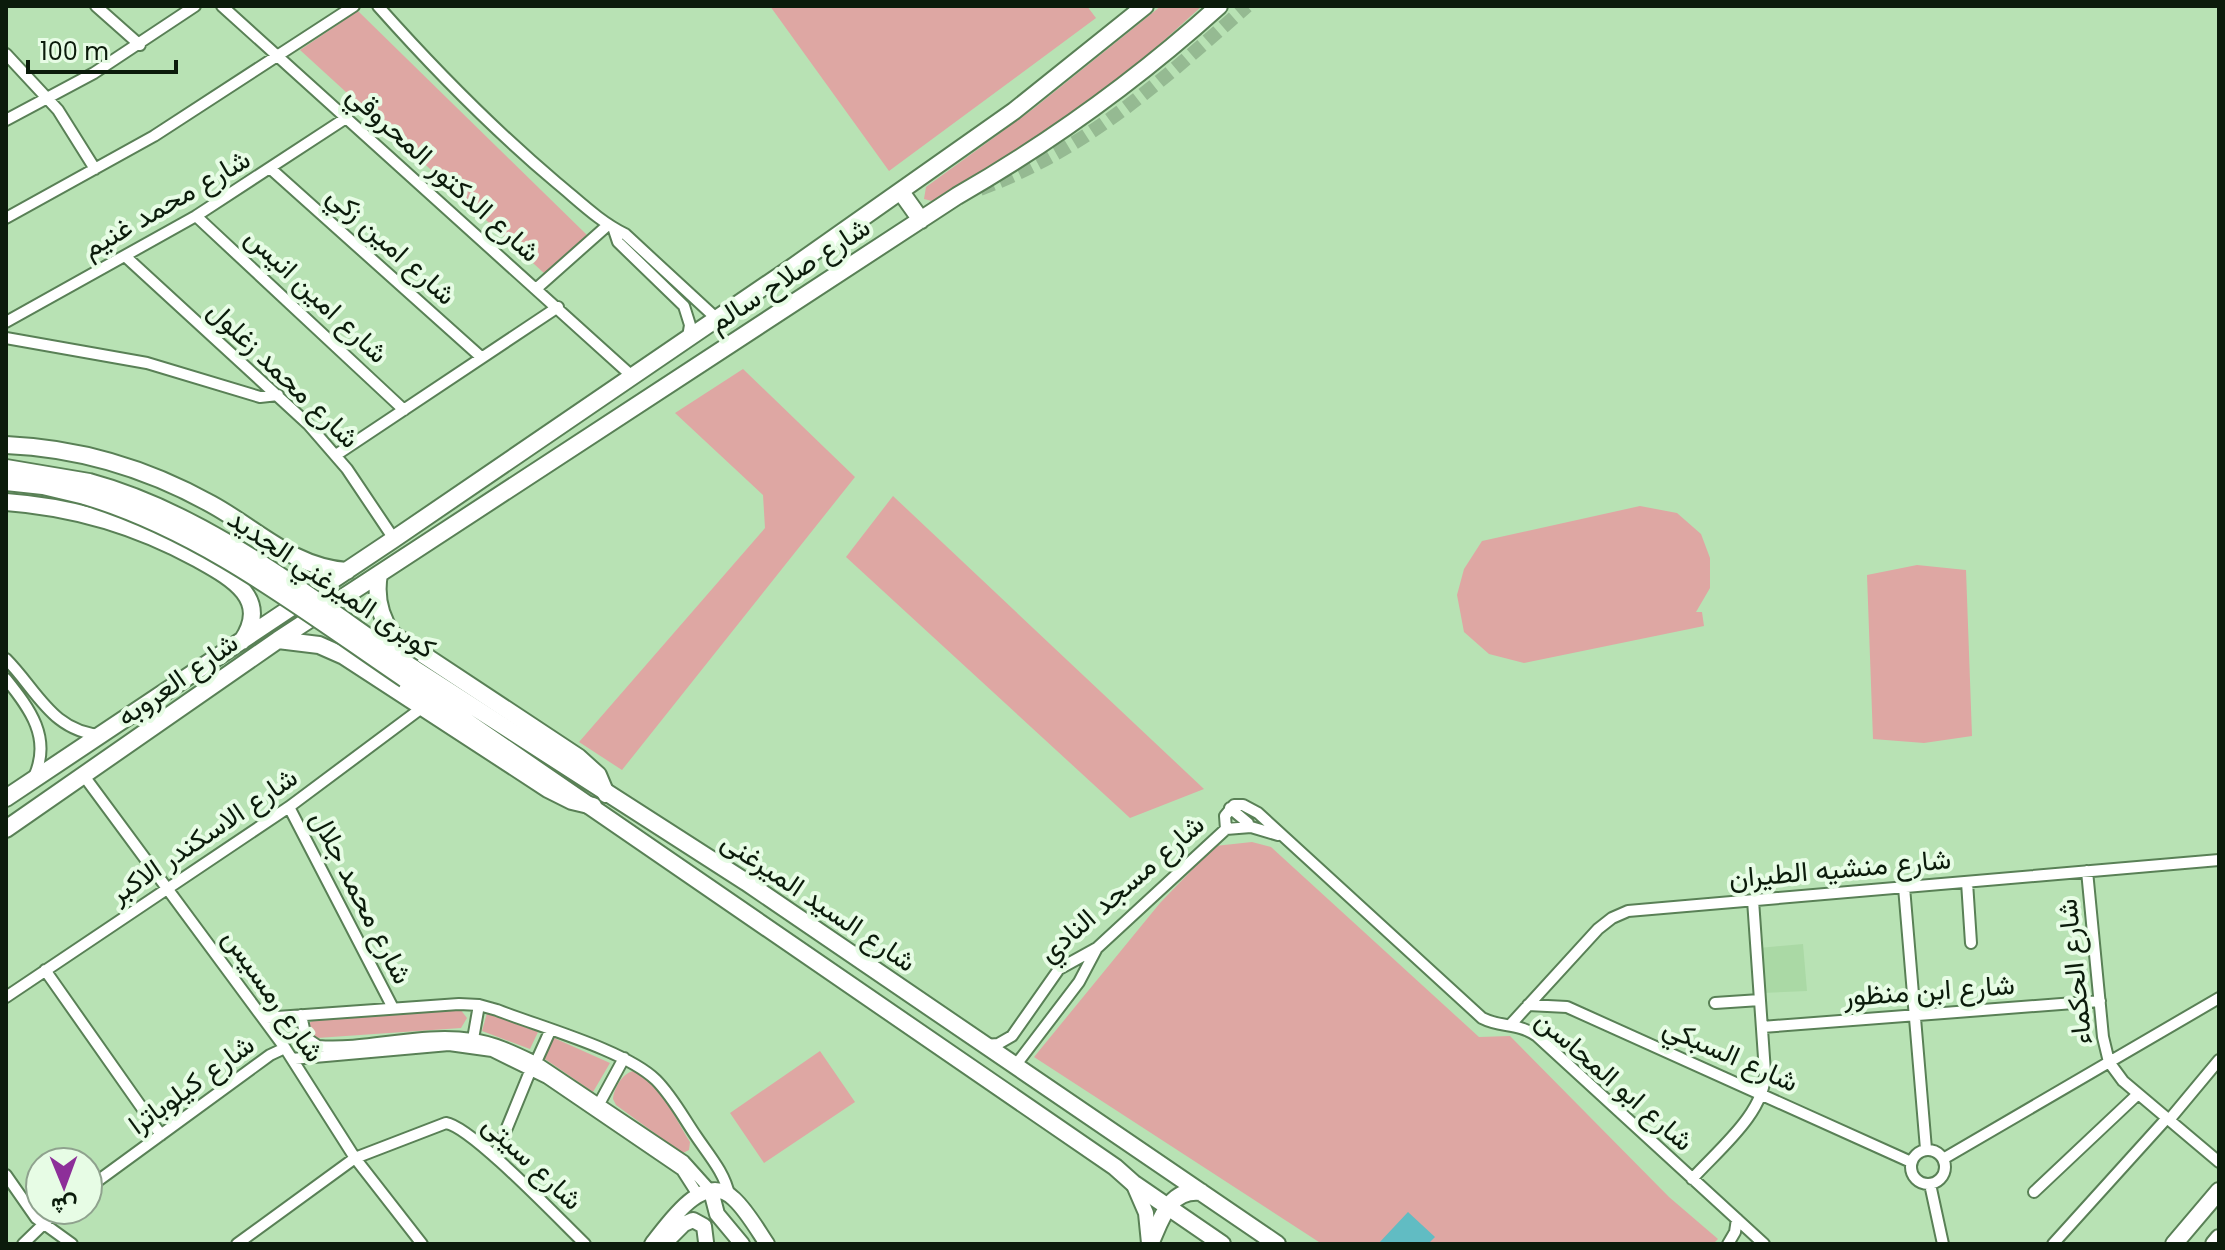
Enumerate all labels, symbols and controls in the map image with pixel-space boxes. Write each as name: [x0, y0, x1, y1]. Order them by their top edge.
scale bar: [28, 24, 176, 74]
text: 100 m: [40, 35, 109, 68]
street label: شارع الدكتور المحروقي: [336, 76, 549, 273]
street label: شارع محمد غنيم: [75, 140, 257, 267]
street label: شارع امين زكي: [317, 177, 465, 316]
street label: شارع صلاح سالم: [701, 208, 878, 341]
street label: شارع امين انيس: [236, 219, 397, 372]
street label: شارع محمد زغلول: [199, 292, 368, 457]
street label: كوبرى الميرغني الجديد: [218, 499, 444, 670]
street label: شارع العروبه: [109, 623, 246, 736]
street label: شارع الاسكندر الاكبر: [101, 758, 305, 913]
street label: شارع محمد جلال: [301, 804, 422, 991]
street label: شارع مسجد النادي: [1030, 805, 1215, 974]
street label: شارع السيد الميرغنى: [714, 822, 924, 981]
street label: شارع منشيه الطيران: [1727, 839, 1953, 898]
street label: شارع الحكماء: [2047, 897, 2102, 1047]
street label: شارع رمسيس: [213, 921, 334, 1070]
street label: شارع ابن منظور: [1841, 965, 2016, 1016]
street label: شارع ابو المحاسن: [1527, 1001, 1702, 1160]
street label: شارع السبكي: [1656, 1007, 1805, 1104]
street label: شارع كيلوباترا: [120, 1025, 262, 1143]
street label: شارع سيتى: [474, 1106, 591, 1219]
north arrow: [24, 1146, 104, 1226]
text: ش: [51, 1190, 78, 1221]

